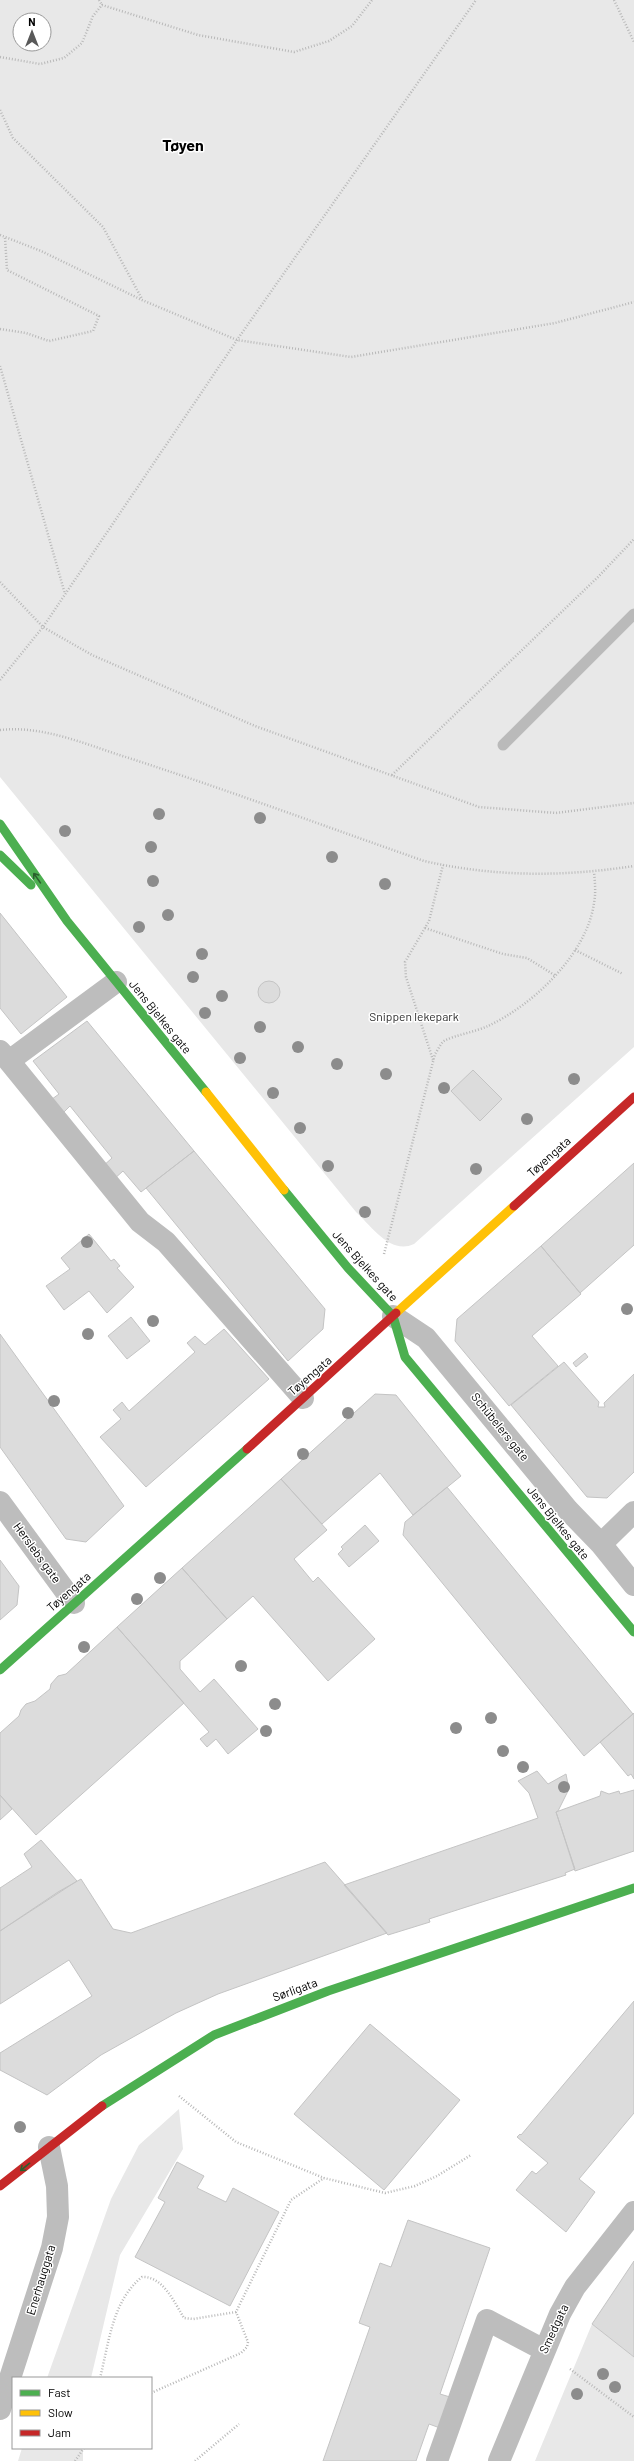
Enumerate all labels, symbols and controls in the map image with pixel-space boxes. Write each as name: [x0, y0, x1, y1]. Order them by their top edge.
north arrow: [12, 12, 52, 52]
text: N: [28, 15, 36, 28]
district label: Tøyen: [162, 135, 204, 154]
one-way arrow: [33, 872, 41, 883]
street label: Jens Bjelkes gate: [127, 977, 195, 1056]
park label: Snippen lekepark: [369, 1009, 459, 1023]
street label: Tøyengata: [524, 1133, 573, 1179]
street label: Jens Bjelkes gate: [330, 1227, 401, 1304]
street label: Tøyengata: [285, 1352, 334, 1398]
street label: Schübelers gate: [469, 1389, 533, 1463]
street label: Jens Bjelkes gate: [525, 1483, 593, 1562]
street label: Herslebs gate: [11, 1519, 64, 1585]
street label: Tøyengata: [44, 1568, 93, 1614]
street label: Sørligata: [270, 1975, 319, 2004]
one-way arrow: [19, 2162, 30, 2171]
street label: Enerhauggata: [23, 2243, 57, 2317]
street label: Smedgata: [536, 2302, 571, 2355]
legend: [12, 2377, 152, 2449]
text: Fast: [48, 2385, 71, 2399]
text: Slow: [48, 2405, 73, 2419]
text: Jam: [48, 2425, 71, 2439]

